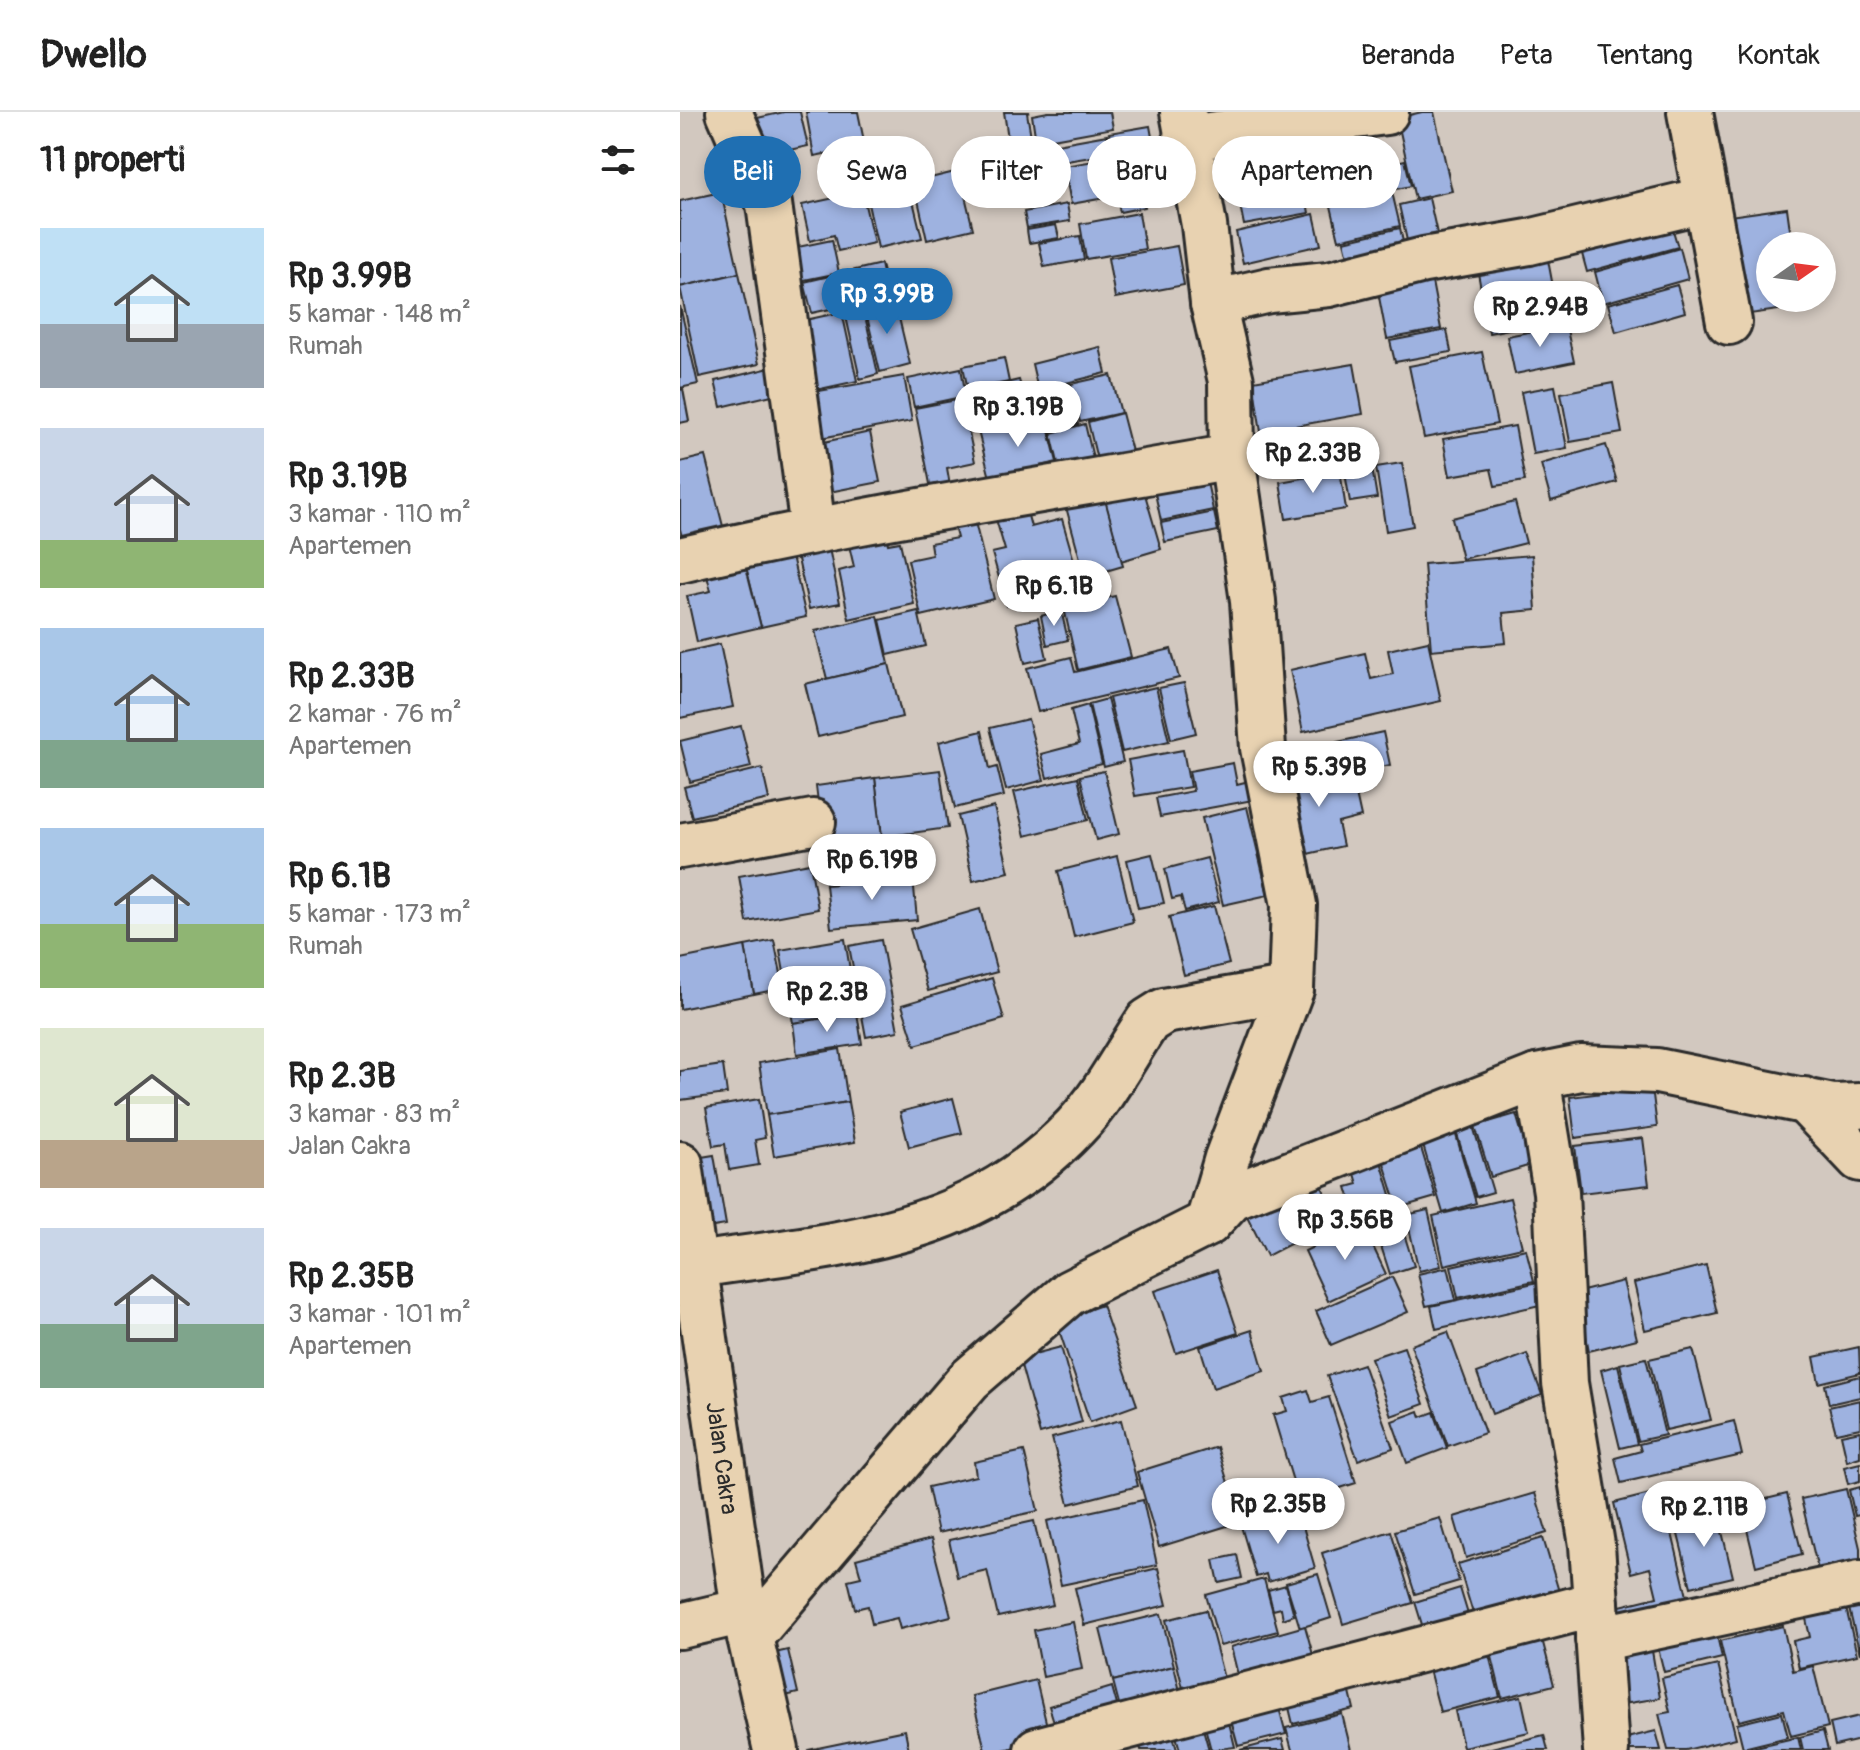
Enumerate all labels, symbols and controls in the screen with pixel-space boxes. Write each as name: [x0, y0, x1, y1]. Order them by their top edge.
text: Dwello: [40, 31, 147, 79]
text: Beranda: [1361, 38, 1455, 73]
text: Peta: [1499, 38, 1553, 73]
text: Tentang: [1597, 38, 1693, 73]
text: Kontak: [1737, 38, 1820, 73]
chip: Beli: [704, 136, 801, 208]
chip: Sewa: [817, 136, 935, 208]
chip: Filter: [951, 136, 1071, 208]
chip: Baru: [1087, 136, 1196, 208]
chip: Apartemen: [1212, 136, 1401, 208]
icon: filters: [596, 138, 640, 182]
text: 11 properti: [40, 139, 185, 182]
north arrow: [1756, 232, 1836, 312]
map controls: [1756, 232, 1836, 312]
text: Rp 3.99B: [288, 255, 412, 298]
icon: home: [104, 260, 200, 356]
pin: Rp 3.99B: [804, 268, 970, 336]
text: Rp 3.99B: [840, 278, 934, 310]
pin: Rp 2.94B: [1457, 281, 1623, 349]
text: Rp 2.94B: [1492, 291, 1588, 323]
text: 5 kamar · 148 m²: [288, 298, 471, 330]
text: Rumah: [288, 330, 363, 362]
pin: Rp 3.19B: [935, 381, 1101, 449]
text: Rp 3.19B: [972, 391, 1064, 423]
pin: Rp 2.33B: [1230, 427, 1396, 495]
text: Rp 2.33B: [1265, 437, 1361, 469]
text: Rp 3.19B: [288, 455, 408, 498]
icon: home: [104, 460, 200, 556]
text: 3 kamar · 110 m²: [288, 498, 471, 530]
text: Apartemen: [288, 530, 412, 562]
pin: Rp 6.1B: [980, 560, 1128, 628]
text: Rp 6.1B: [1015, 570, 1093, 602]
text: Rp 2.33B: [288, 655, 415, 698]
icon: home: [104, 660, 200, 756]
text: 2 kamar · 76 m²: [288, 698, 462, 730]
text: Apartemen: [288, 730, 412, 762]
pin: Rp 5.39B: [1236, 741, 1402, 809]
text: Rp 5.39B: [1271, 751, 1367, 783]
pin: Rp 6.19B: [789, 834, 955, 902]
text: Rp 6.19B: [826, 844, 918, 876]
text: Rp 6.1B: [288, 855, 391, 898]
icon: home: [104, 860, 200, 956]
text: 5 kamar · 173 m²: [288, 898, 471, 930]
text: Rumah: [288, 930, 363, 962]
pin: Rp 2.3B: [753, 966, 901, 1034]
text: Rp 2.3B: [786, 976, 868, 1008]
text: Rp 2.3B: [288, 1055, 396, 1098]
icon: home: [104, 1060, 200, 1156]
text: 3 kamar · 83 m²: [288, 1098, 460, 1130]
text: Jalan Cakra: [288, 1130, 411, 1162]
pin: Rp 3.56B: [1262, 1194, 1428, 1262]
text: Rp 3.56B: [1296, 1204, 1394, 1236]
text: Rp 2.35B: [288, 1255, 414, 1298]
icon: home: [104, 1260, 200, 1356]
text: 3 kamar · 101 m²: [288, 1298, 471, 1330]
text: Apartemen: [288, 1330, 412, 1362]
street label: Jalan Cakra: [699, 1400, 744, 1516]
pin: Rp 2.35B: [1195, 1478, 1361, 1546]
pin: Rp 2.11B: [1621, 1481, 1787, 1549]
text: Rp 2.35B: [1230, 1488, 1326, 1520]
text: Rp 2.11B: [1660, 1491, 1748, 1523]

